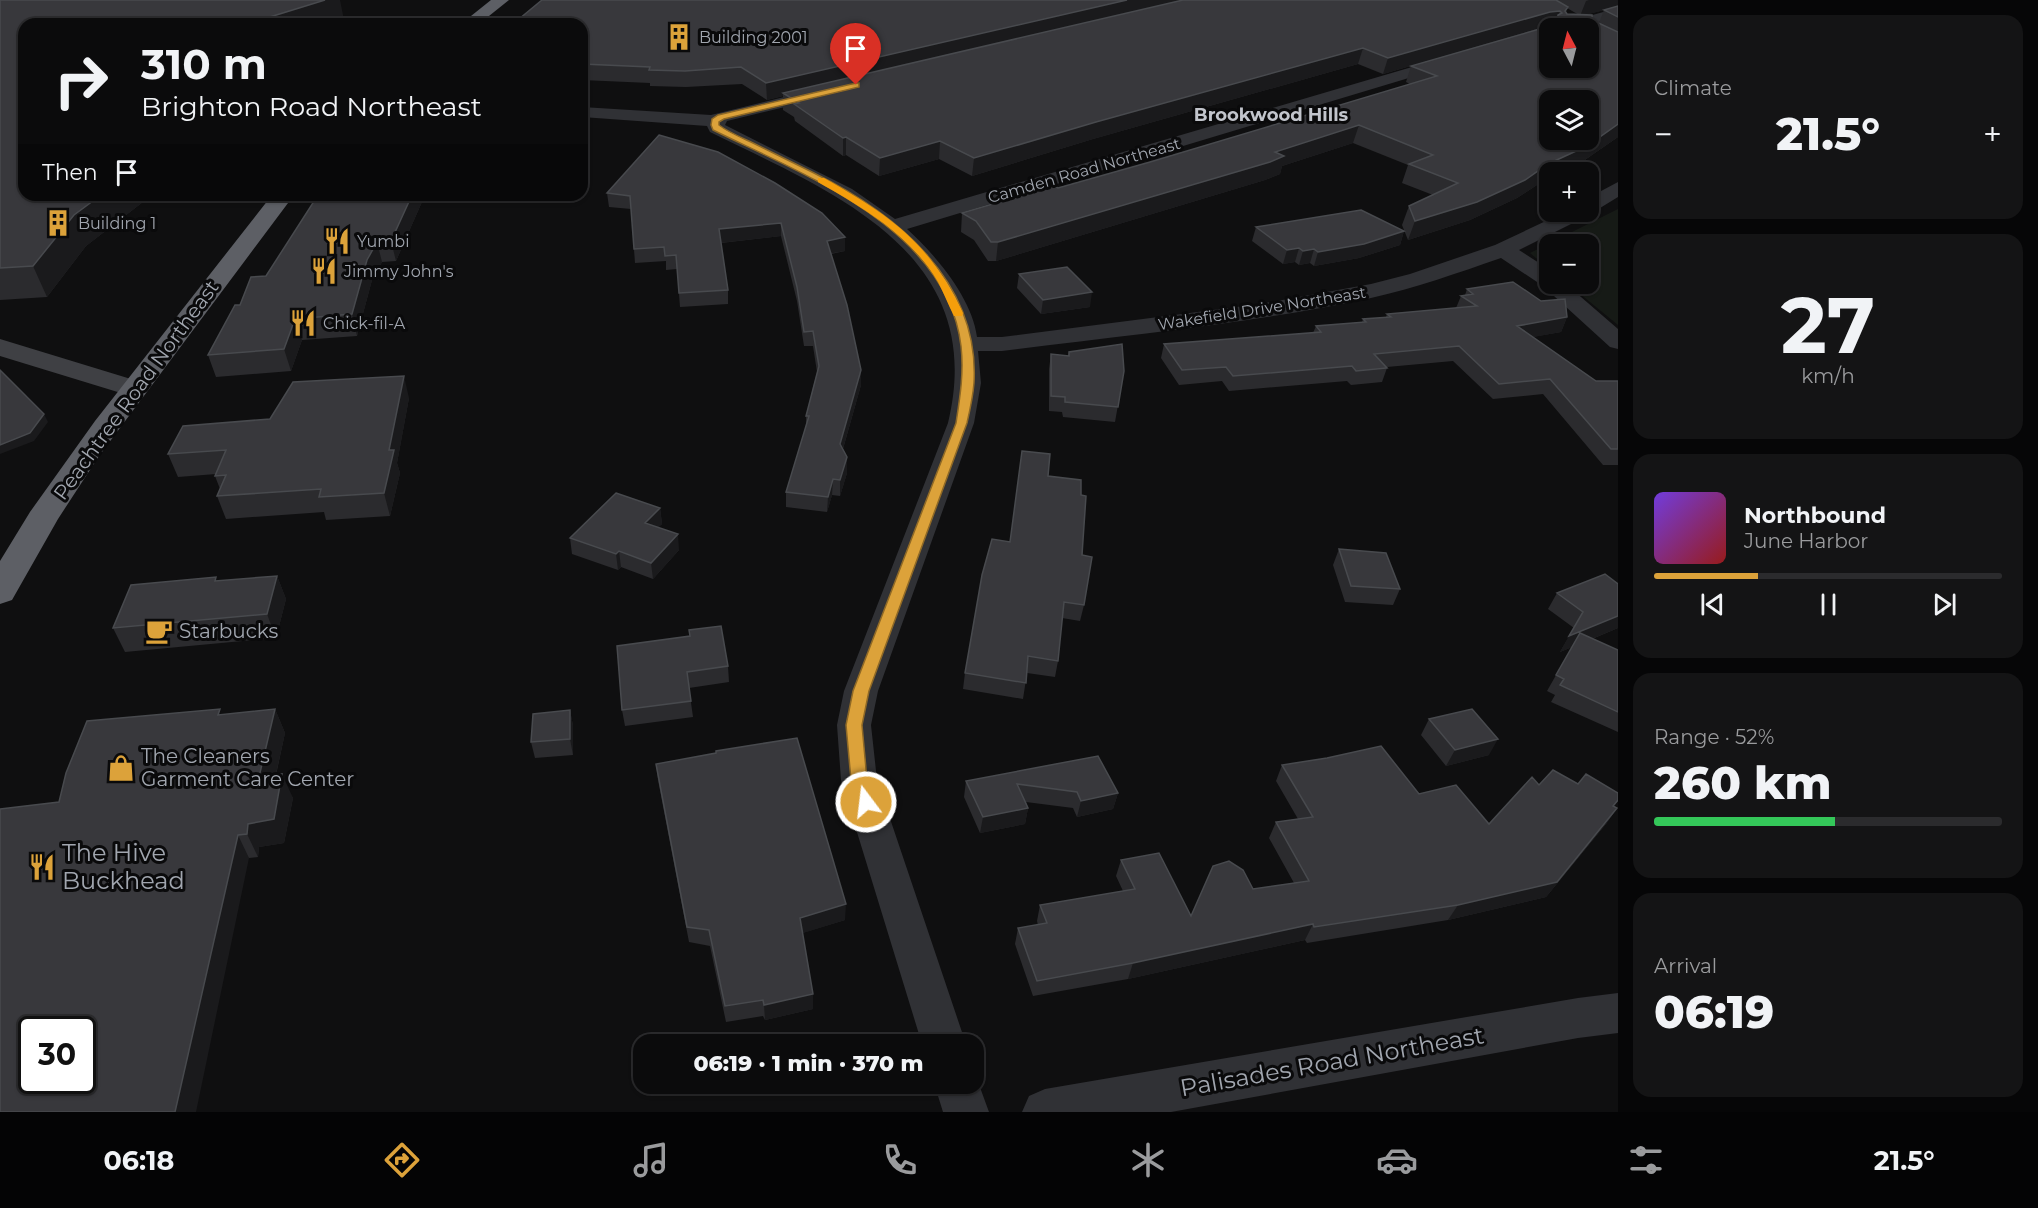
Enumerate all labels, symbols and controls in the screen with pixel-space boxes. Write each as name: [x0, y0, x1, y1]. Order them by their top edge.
north arrow: [1539, 18, 1599, 78]
map controls: [1539, 18, 1599, 294]
building icon: Building 2001: [664, 22, 694, 52]
pin: [830, 23, 881, 85]
place label: Building 2001: [699, 28, 808, 47]
icon: arrive: [839, 32, 872, 65]
text: 310 m: [141, 38, 267, 90]
icon: right: [42, 42, 120, 120]
text: Climate: [1654, 76, 1732, 100]
text: Brighton Road Northeast: [141, 90, 482, 123]
button: layers: [1539, 90, 1599, 150]
district label: Brookwood Hills: [1194, 104, 1349, 126]
text: 21.5°: [1776, 106, 1880, 161]
text: −: [1654, 114, 1673, 154]
text: +: [1983, 114, 2002, 154]
street label: Camden Road Northeast: [986, 134, 1183, 207]
icon: arrive: [110, 156, 143, 189]
text: Then: [42, 159, 98, 186]
button: +: [1539, 162, 1599, 222]
building icon: Building 1: [43, 208, 73, 238]
place label: Building 1: [78, 214, 156, 233]
restaurant icon: Yumbi: [322, 226, 352, 256]
place label: Yumbi: [357, 232, 409, 251]
button: −: [1539, 234, 1599, 294]
restaurant icon: Jimmy John's: [309, 256, 339, 286]
place label: Jimmy John's: [343, 262, 454, 281]
street label: Peachtree Road Northeast: [48, 276, 224, 504]
text: 27: [1781, 277, 1875, 373]
street label: Wakefield Drive Northeast: [1157, 283, 1368, 334]
restaurant icon: Chick-fil-A: [288, 308, 318, 338]
place label: Chick-fil-A: [323, 314, 406, 333]
text: km/h: [1801, 364, 1855, 388]
text: Northbound: [1744, 502, 1886, 529]
text: June Harbor: [1744, 529, 1868, 553]
icon: previous: [1696, 588, 1729, 621]
icon: pause: [1812, 588, 1845, 621]
icon: next: [1928, 588, 1961, 621]
cafe icon: Starbucks: [144, 616, 174, 646]
place label: Starbucks: [179, 619, 278, 643]
text: Range · 52%: [1654, 725, 1774, 749]
place label: The Cleaners Garment Care Center: [141, 744, 354, 791]
shop icon: The Cleaners Garment Care Center: [106, 753, 136, 783]
text: 260 km: [1654, 755, 1832, 810]
position arrow: [834, 770, 898, 834]
place label: The Hive Buckhead: [62, 838, 185, 895]
restaurant icon: The Hive Buckhead: [27, 852, 57, 882]
text: Arrival: [1654, 954, 1717, 978]
text: 06:19: [1654, 984, 1774, 1039]
speed limit sign: 30: [18, 1016, 96, 1094]
street label: Palisades Road Northeast: [1178, 1020, 1486, 1103]
text: 06:19 · 1 min · 370 m: [693, 1050, 924, 1077]
icon: directions: [381, 1139, 423, 1181]
icon: music: [630, 1139, 672, 1181]
icon: phone: [879, 1139, 921, 1181]
icon: climate: [1127, 1139, 1169, 1181]
icon: car: [1376, 1139, 1418, 1181]
icon: filters: [1625, 1139, 1667, 1181]
text: 06:18: [103, 1144, 174, 1177]
text: 21.5°: [1874, 1144, 1935, 1177]

